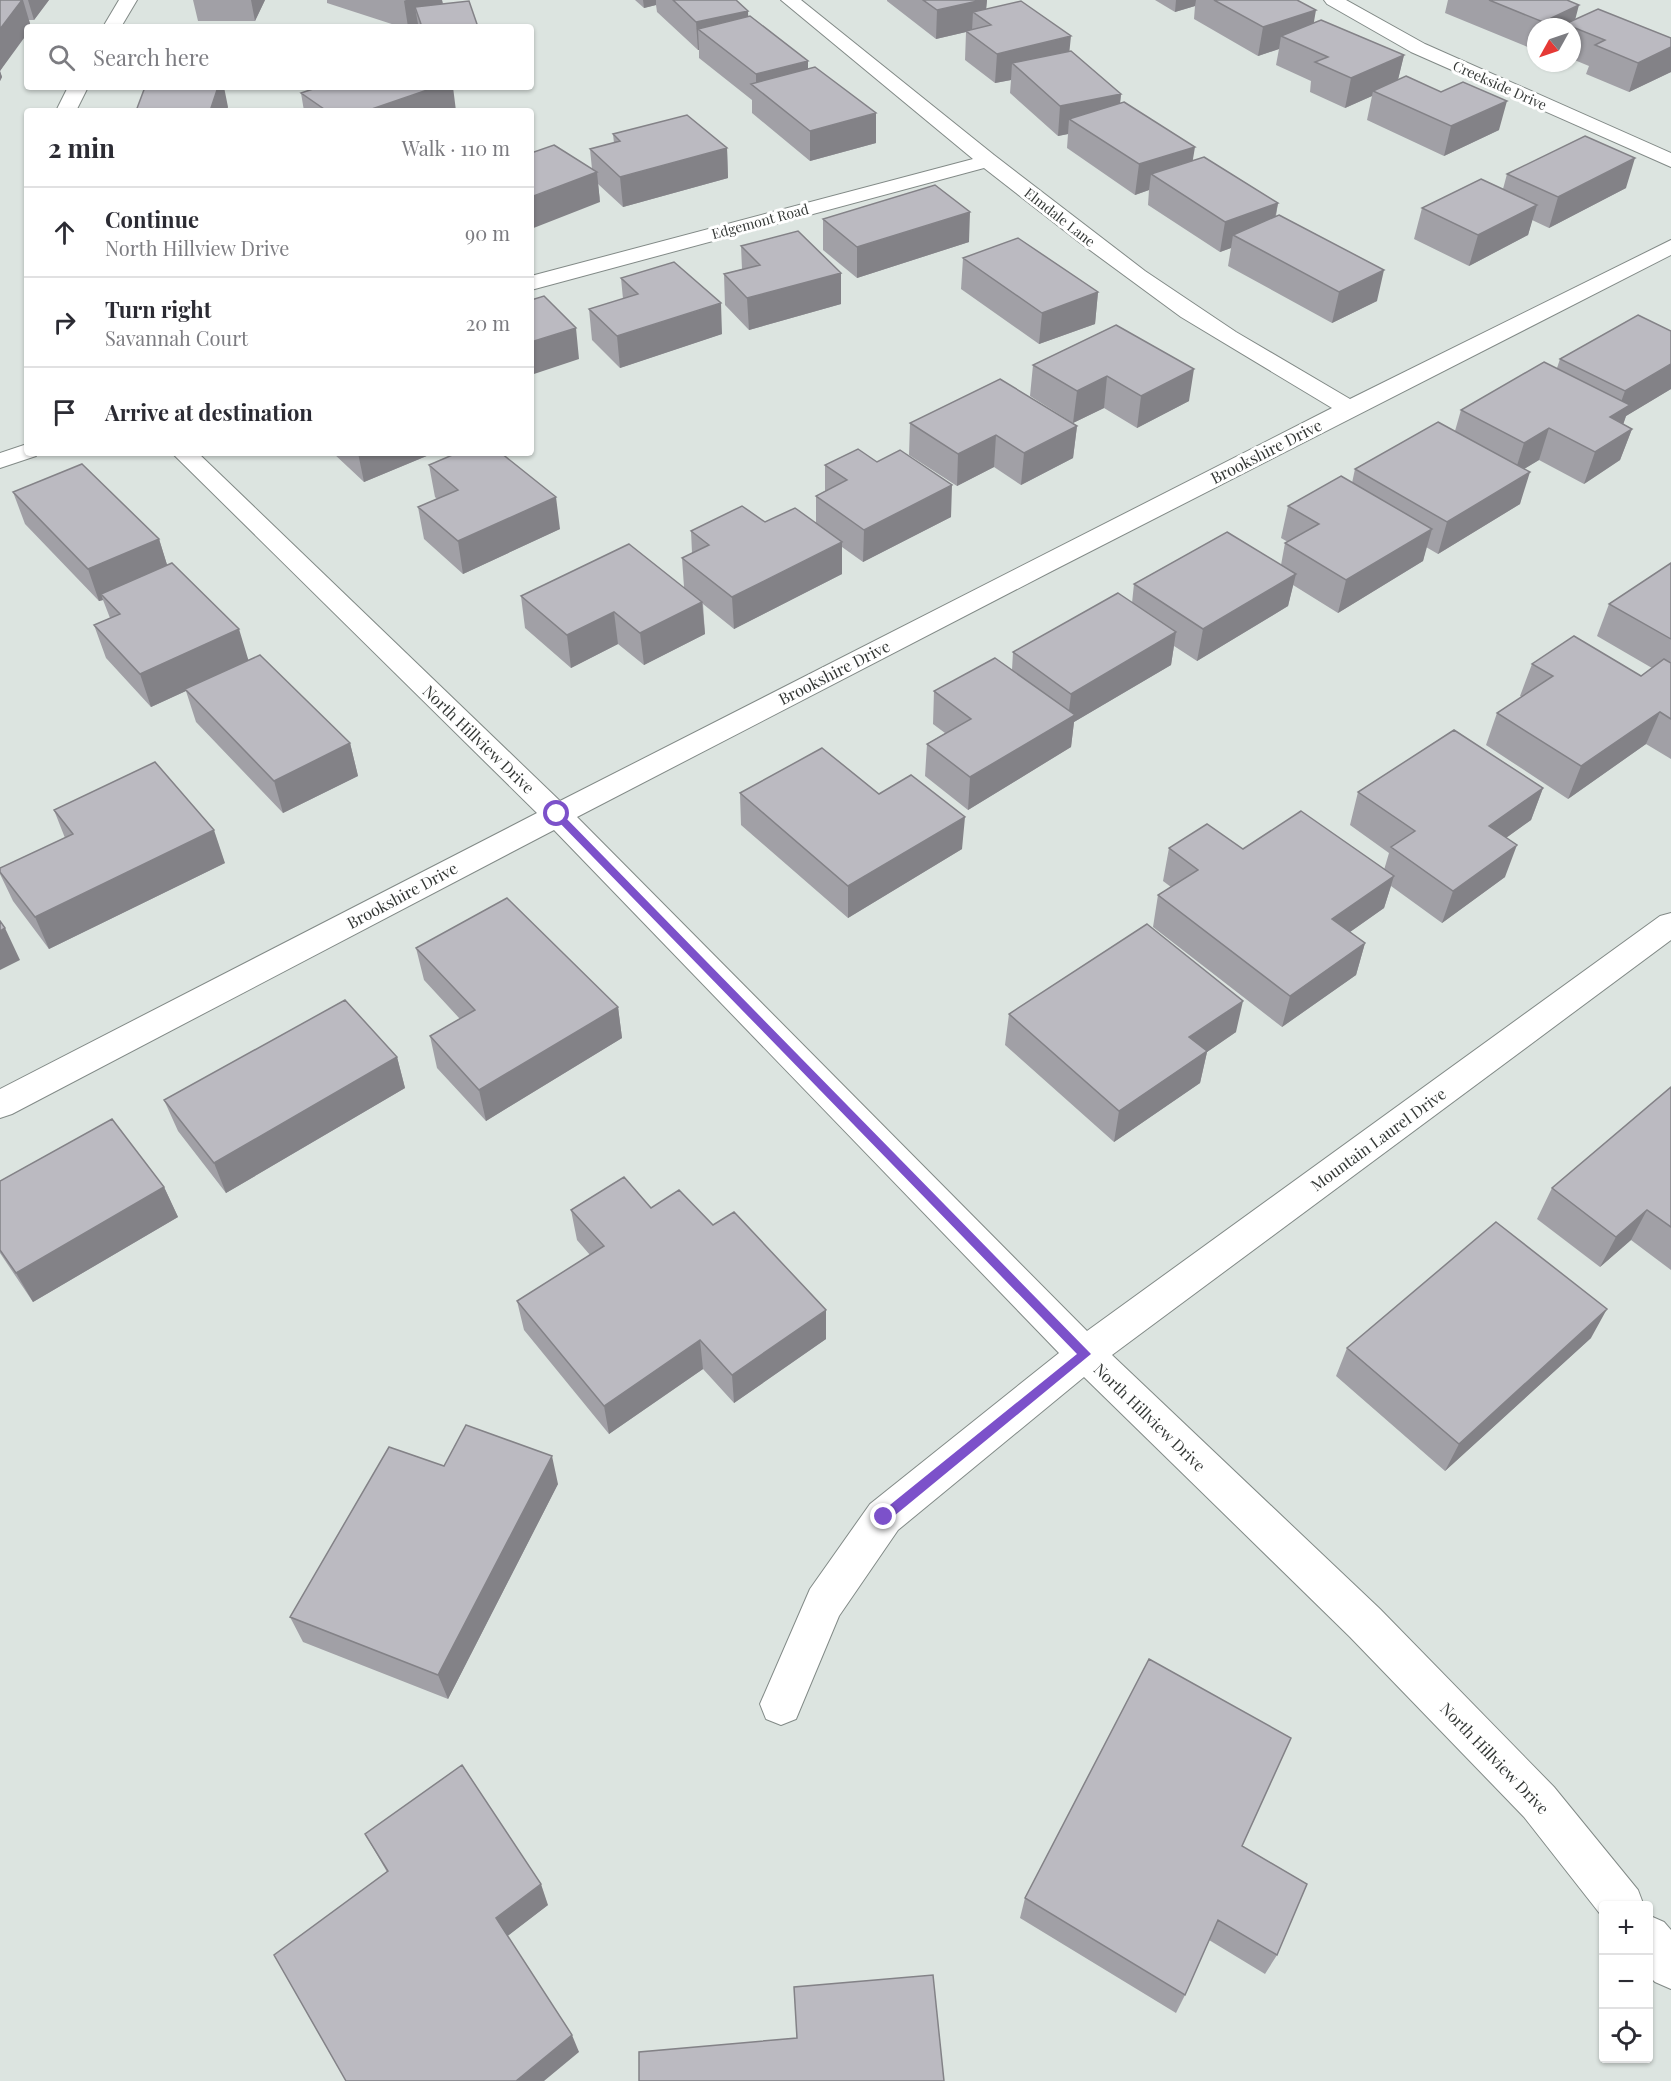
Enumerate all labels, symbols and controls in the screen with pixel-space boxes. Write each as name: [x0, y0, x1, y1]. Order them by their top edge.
north arrow: [1527, 18, 1581, 72]
search box: [24, 24, 534, 90]
icon: search: [45, 41, 78, 74]
text: Search here: [93, 42, 209, 72]
street label: Creekside Drive: [1450, 56, 1550, 114]
text: 2 min: [48, 130, 115, 165]
text: Walk · 110 m: [402, 134, 510, 161]
street label: Elmdale Lane: [1021, 183, 1099, 251]
street label: Edgemont Road: [709, 199, 811, 243]
text: Continue: [105, 204, 199, 234]
icon: ahead: [48, 216, 81, 249]
text: 90 m: [465, 219, 510, 246]
text: North Hillview Drive: [105, 234, 289, 261]
text: Turn right: [105, 294, 211, 324]
icon: right: [48, 306, 81, 339]
text: 20 m: [466, 309, 510, 336]
text: Savannah Court: [105, 324, 248, 351]
icon: arrive: [48, 396, 81, 429]
text: Arrive at destination: [105, 397, 313, 427]
street label: Brookshire Drive: [1207, 414, 1325, 488]
street label: Brookshire Drive: [775, 635, 893, 709]
street label: North Hillview Drive: [419, 680, 539, 798]
route start: [543, 800, 569, 826]
street label: Brookshire Drive: [343, 857, 461, 933]
street label: Mountain Laurel Drive: [1306, 1083, 1450, 1195]
street label: North Hillview Drive: [1090, 1358, 1210, 1476]
route end: [870, 1503, 896, 1529]
street label: North Hillview Drive: [1436, 1698, 1554, 1818]
map controls: [1599, 1901, 1653, 2063]
button: +: [1599, 1901, 1653, 1955]
button: −: [1599, 1955, 1653, 2009]
button: locate: [1599, 2009, 1653, 2063]

